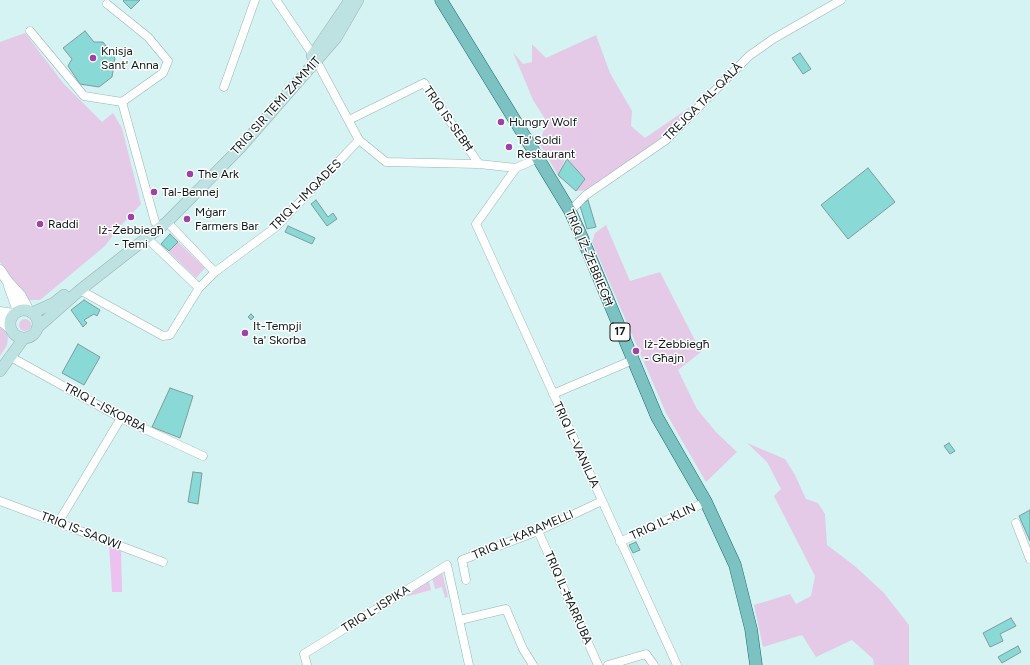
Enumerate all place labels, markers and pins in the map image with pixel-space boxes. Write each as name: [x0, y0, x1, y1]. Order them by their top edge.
place label: Knisja Sant' Anna: [101, 44, 159, 72]
marker: Knisja Sant' Anna: [88, 53, 98, 63]
place label: Hungry Wolf: [509, 115, 577, 129]
marker: Hungry Wolf: [496, 117, 506, 127]
place label: Ta' Soldi Restaurant: [517, 133, 575, 161]
marker: Ta' Soldi Restaurant: [504, 142, 514, 152]
place label: The Ark: [198, 167, 239, 181]
marker: The Ark: [185, 169, 195, 179]
place label: Tal-Bennej: [162, 185, 219, 199]
marker: Tal-Bennej: [149, 187, 159, 197]
place label: Mġarr Farmers Bar: [195, 205, 259, 233]
marker: Iż-Żebbiegħ - Temi: [126, 212, 136, 222]
marker: Mġarr Farmers Bar: [182, 214, 192, 224]
place label: Raddi: [48, 217, 78, 231]
marker: Raddi: [35, 219, 45, 229]
place label: Iż-Żebbiegħ - Temi: [98, 223, 164, 251]
place label: It-Tempji ta' Skorba: [253, 319, 306, 347]
marker: It-Tempji ta' Skorba: [240, 328, 250, 338]
place label: Iż-Żebbiegħ - Għajn: [644, 337, 710, 365]
marker: Iż-Żebbiegħ - Għajn: [631, 346, 641, 356]

